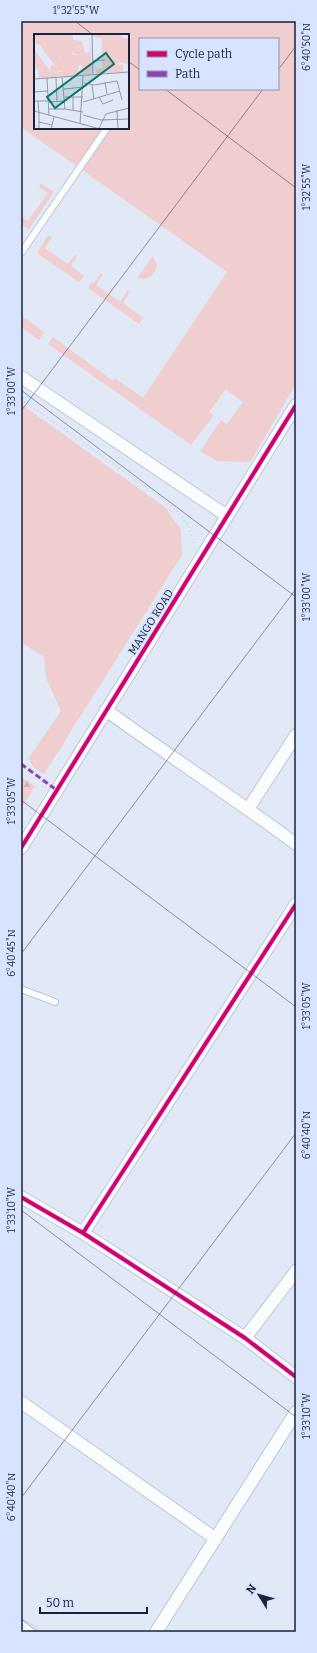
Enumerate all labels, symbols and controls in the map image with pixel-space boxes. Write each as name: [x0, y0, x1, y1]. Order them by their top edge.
text: 1°32'55"W: [53, 5, 100, 17]
text: 6°40'50"N: [301, 23, 313, 71]
inset map: [34, 34, 129, 129]
legend: [139, 38, 279, 90]
text: Cycle path: [175, 47, 233, 61]
text: Path: [175, 67, 201, 81]
text: 1°32'55"W: [301, 163, 313, 210]
text: 1°33'00"W: [6, 366, 18, 415]
text: 1°33'00"W: [301, 572, 313, 621]
street label: MANGO ROAD: [126, 587, 176, 657]
text: 1°33'05"W: [6, 777, 18, 825]
text: 6°40'45"N: [6, 929, 18, 977]
text: 1°33'05"W: [301, 982, 313, 1030]
text: 6°40'40"N: [301, 1111, 313, 1159]
text: 1°33'10"W: [6, 1186, 18, 1233]
text: 1°33'10"W: [301, 1392, 313, 1439]
text: 6°40'40"N: [6, 1473, 18, 1521]
north arrow: [239, 1575, 279, 1615]
text: N: [244, 1582, 259, 1597]
scale bar: [40, 1589, 147, 1615]
text: 50 m: [46, 1596, 75, 1610]

